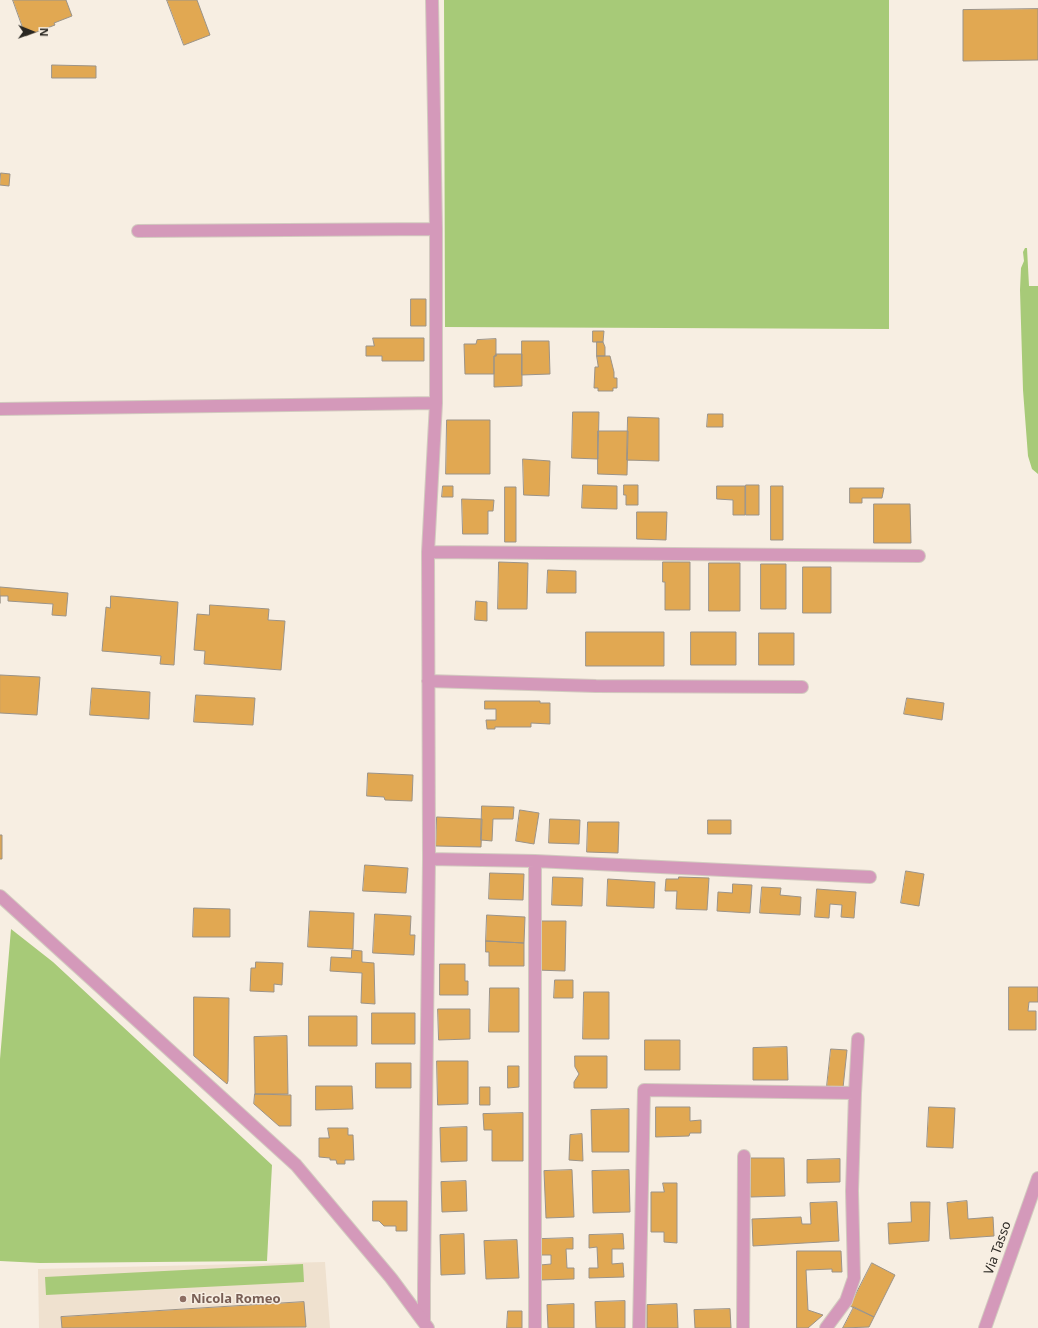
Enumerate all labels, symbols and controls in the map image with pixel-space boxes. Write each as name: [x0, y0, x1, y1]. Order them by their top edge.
north arrow: [12, 12, 52, 52]
text: N: [37, 28, 52, 37]
street label: Via Tasso: [981, 1219, 1015, 1277]
place label: Nicola Romeo: [191, 1291, 281, 1307]
marker: Nicola Romeo: [178, 1294, 188, 1304]

